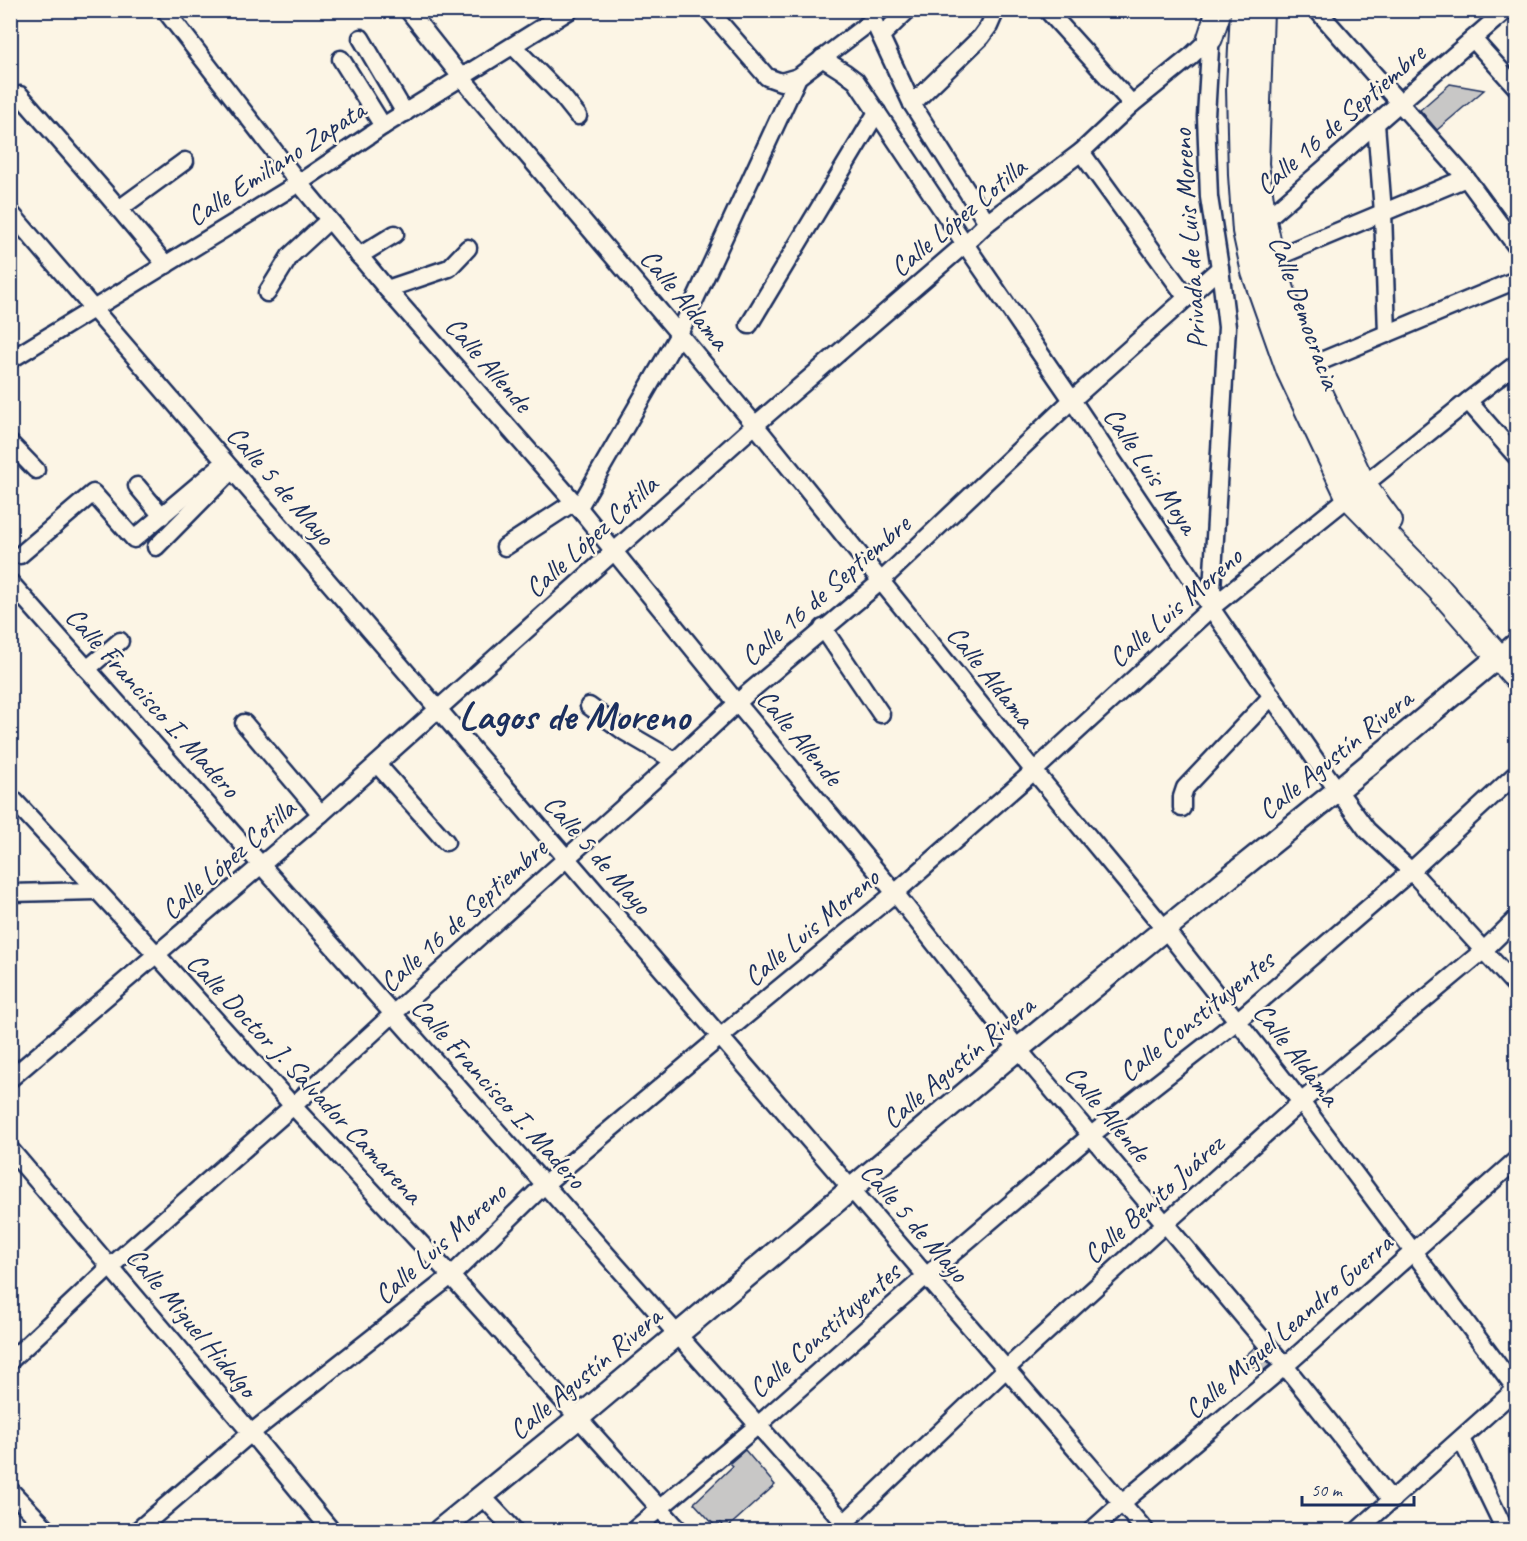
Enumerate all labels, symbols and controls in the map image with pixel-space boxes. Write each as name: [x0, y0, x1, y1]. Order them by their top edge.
street label: Calle 16 de Septiembre: [1248, 34, 1434, 202]
street label: Calle Emiliano Zapata: [180, 91, 374, 234]
street label: Privada de Luis Moreno: [1164, 126, 1214, 350]
street label: Calle López Cotilla: [883, 149, 1035, 284]
street label: Calle Democracia: [1261, 230, 1350, 395]
street label: Calle Aldama: [633, 241, 739, 358]
street label: Calle Allende: [438, 309, 542, 421]
street label: Calle Luis Moya: [1096, 400, 1208, 542]
street label: Calle 5 de Mayo: [219, 418, 344, 554]
street label: Calle López Cotilla: [517, 466, 666, 605]
street label: Calle 16 de Septiembre: [733, 505, 919, 673]
street label: Calle Luis Moreno: [1101, 538, 1251, 675]
street label: Calle Francisco I. Madero: [58, 599, 249, 806]
street label: Calle Aldama: [939, 618, 1044, 736]
street label: Calle Agustín Rivera: [1251, 679, 1421, 827]
street label: Calle Allende: [749, 681, 852, 794]
district label: Lagos de Moreno: [459, 691, 692, 741]
street label: Calle 5 de Mayo: [536, 787, 661, 923]
street label: Calle López Cotilla: [153, 790, 304, 927]
street label: Calle 16 de Septiembre: [372, 829, 555, 999]
street label: Calle Luis Moreno: [736, 859, 888, 994]
street label: Calle Constituyentes: [1111, 941, 1283, 1089]
street label: Calle Doctor J. Salvador Camarena: [179, 945, 432, 1212]
street label: Calle Agustín Rivera: [874, 986, 1043, 1136]
street label: Calle Francisco I. Madero: [404, 990, 595, 1197]
street label: Calle Aldama: [1246, 995, 1349, 1114]
street label: Calle Allende: [1057, 1057, 1160, 1170]
street label: Calle Benito Juárez: [1075, 1125, 1232, 1271]
street label: Calle 5 de Mayo: [853, 1155, 978, 1291]
street label: Calle Luis Moreno: [366, 1173, 515, 1312]
street label: Calle Miguel Leandro Guerra: [1176, 1225, 1401, 1426]
street label: Calle Miguel Hidalgo: [119, 1240, 267, 1407]
street label: Calle Constituyentes: [741, 1253, 909, 1405]
street label: Calle Agustín Rivera: [501, 1297, 670, 1447]
scale bar: [1302, 1469, 1414, 1507]
text: 50 m: [1311, 1479, 1344, 1501]

